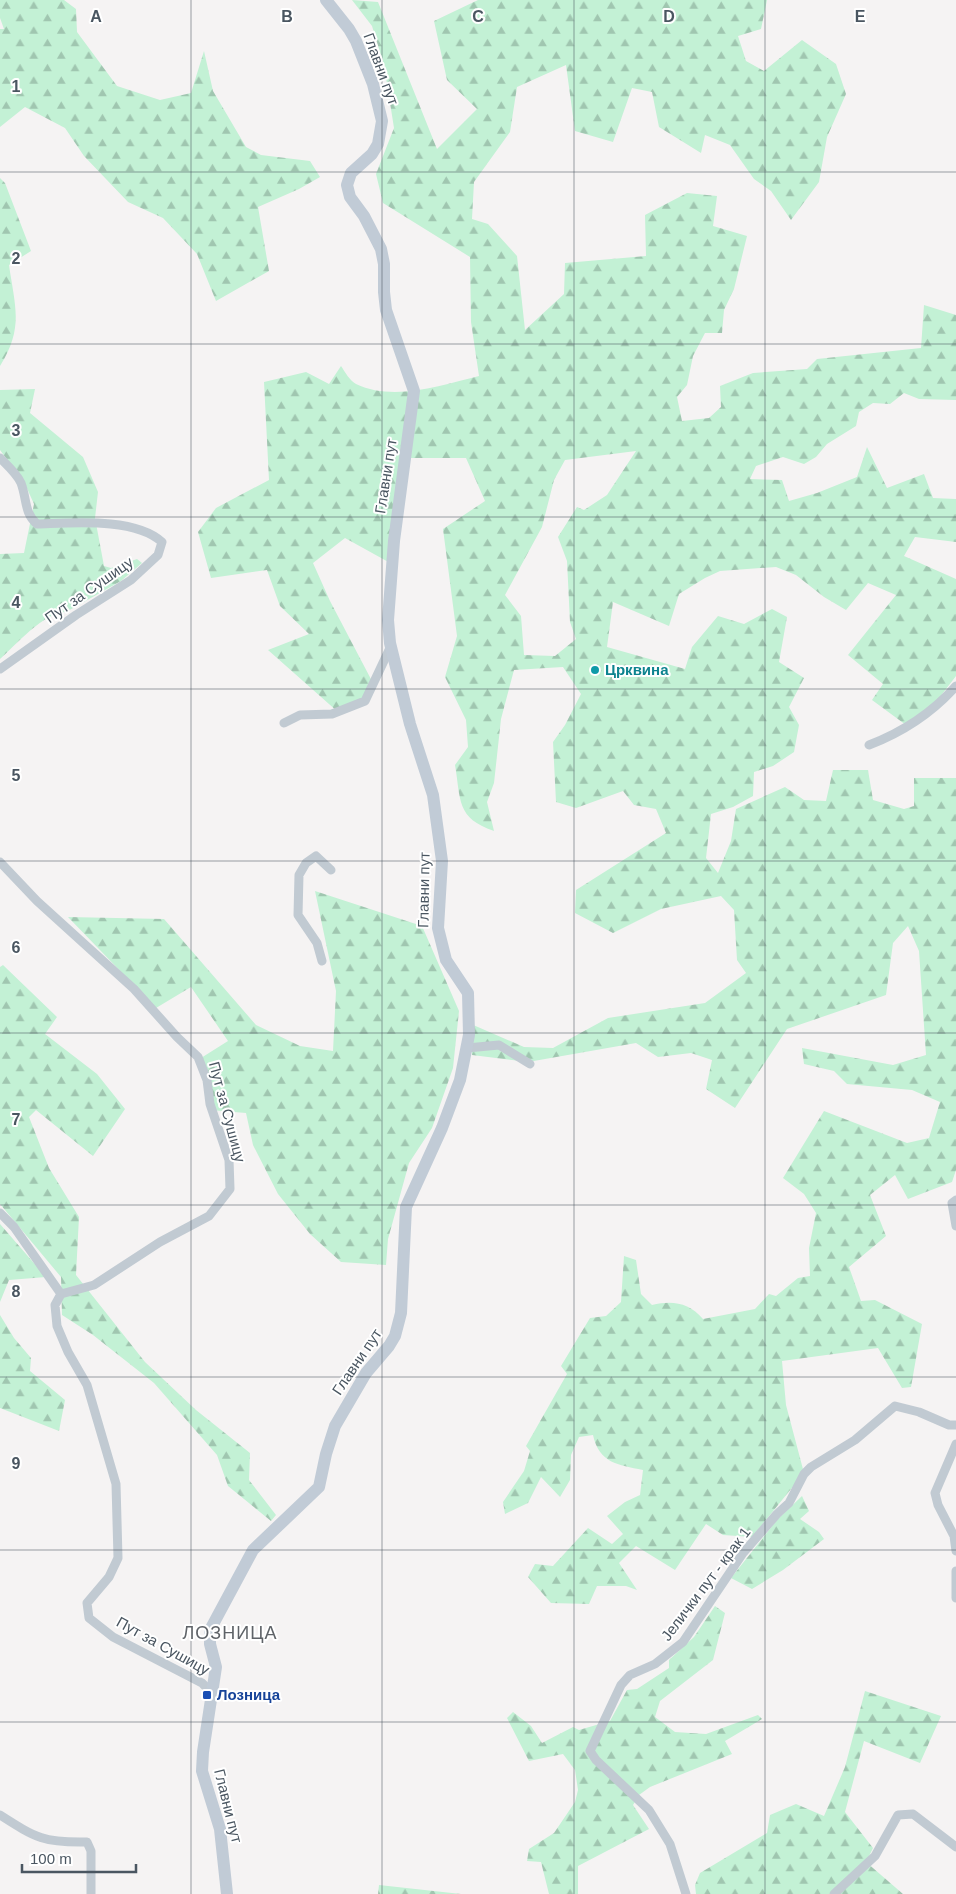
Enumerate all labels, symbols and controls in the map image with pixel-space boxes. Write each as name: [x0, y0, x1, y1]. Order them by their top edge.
text: A: [90, 8, 102, 25]
text: B: [281, 8, 293, 25]
text: C: [472, 8, 484, 25]
text: D: [663, 8, 675, 25]
text: E: [855, 8, 866, 25]
street label: Главни пут: [361, 30, 402, 107]
text: 1: [12, 78, 21, 95]
text: 2: [12, 250, 21, 267]
text: 3: [12, 422, 21, 439]
street label: Главни пут: [371, 437, 400, 515]
street label: Пут за Сушицу: [41, 553, 136, 626]
text: 4: [12, 594, 21, 611]
place label: Црквина: [605, 661, 669, 678]
marker: Црквина: [589, 664, 601, 676]
text: 5: [12, 767, 21, 784]
street label: Главни пут: [414, 852, 433, 928]
text: 6: [12, 939, 21, 956]
street label: Пут за Сушицу: [206, 1060, 249, 1165]
text: 7: [12, 1111, 21, 1128]
text: 8: [12, 1283, 21, 1300]
street label: Главни пут: [328, 1325, 385, 1398]
text: 9: [12, 1455, 21, 1472]
street label: Јелички пут - крак 1: [657, 1524, 754, 1644]
street label: Пут за Сушицу: [114, 1613, 213, 1678]
district label: ЛОЗНИЦА: [183, 1623, 277, 1643]
place label: Лозница: [217, 1686, 281, 1703]
marker: Лозница: [201, 1689, 213, 1701]
street label: Главни пут: [211, 1767, 246, 1845]
scale bar: [22, 1842, 136, 1874]
text: 100 m: [30, 1850, 72, 1867]

